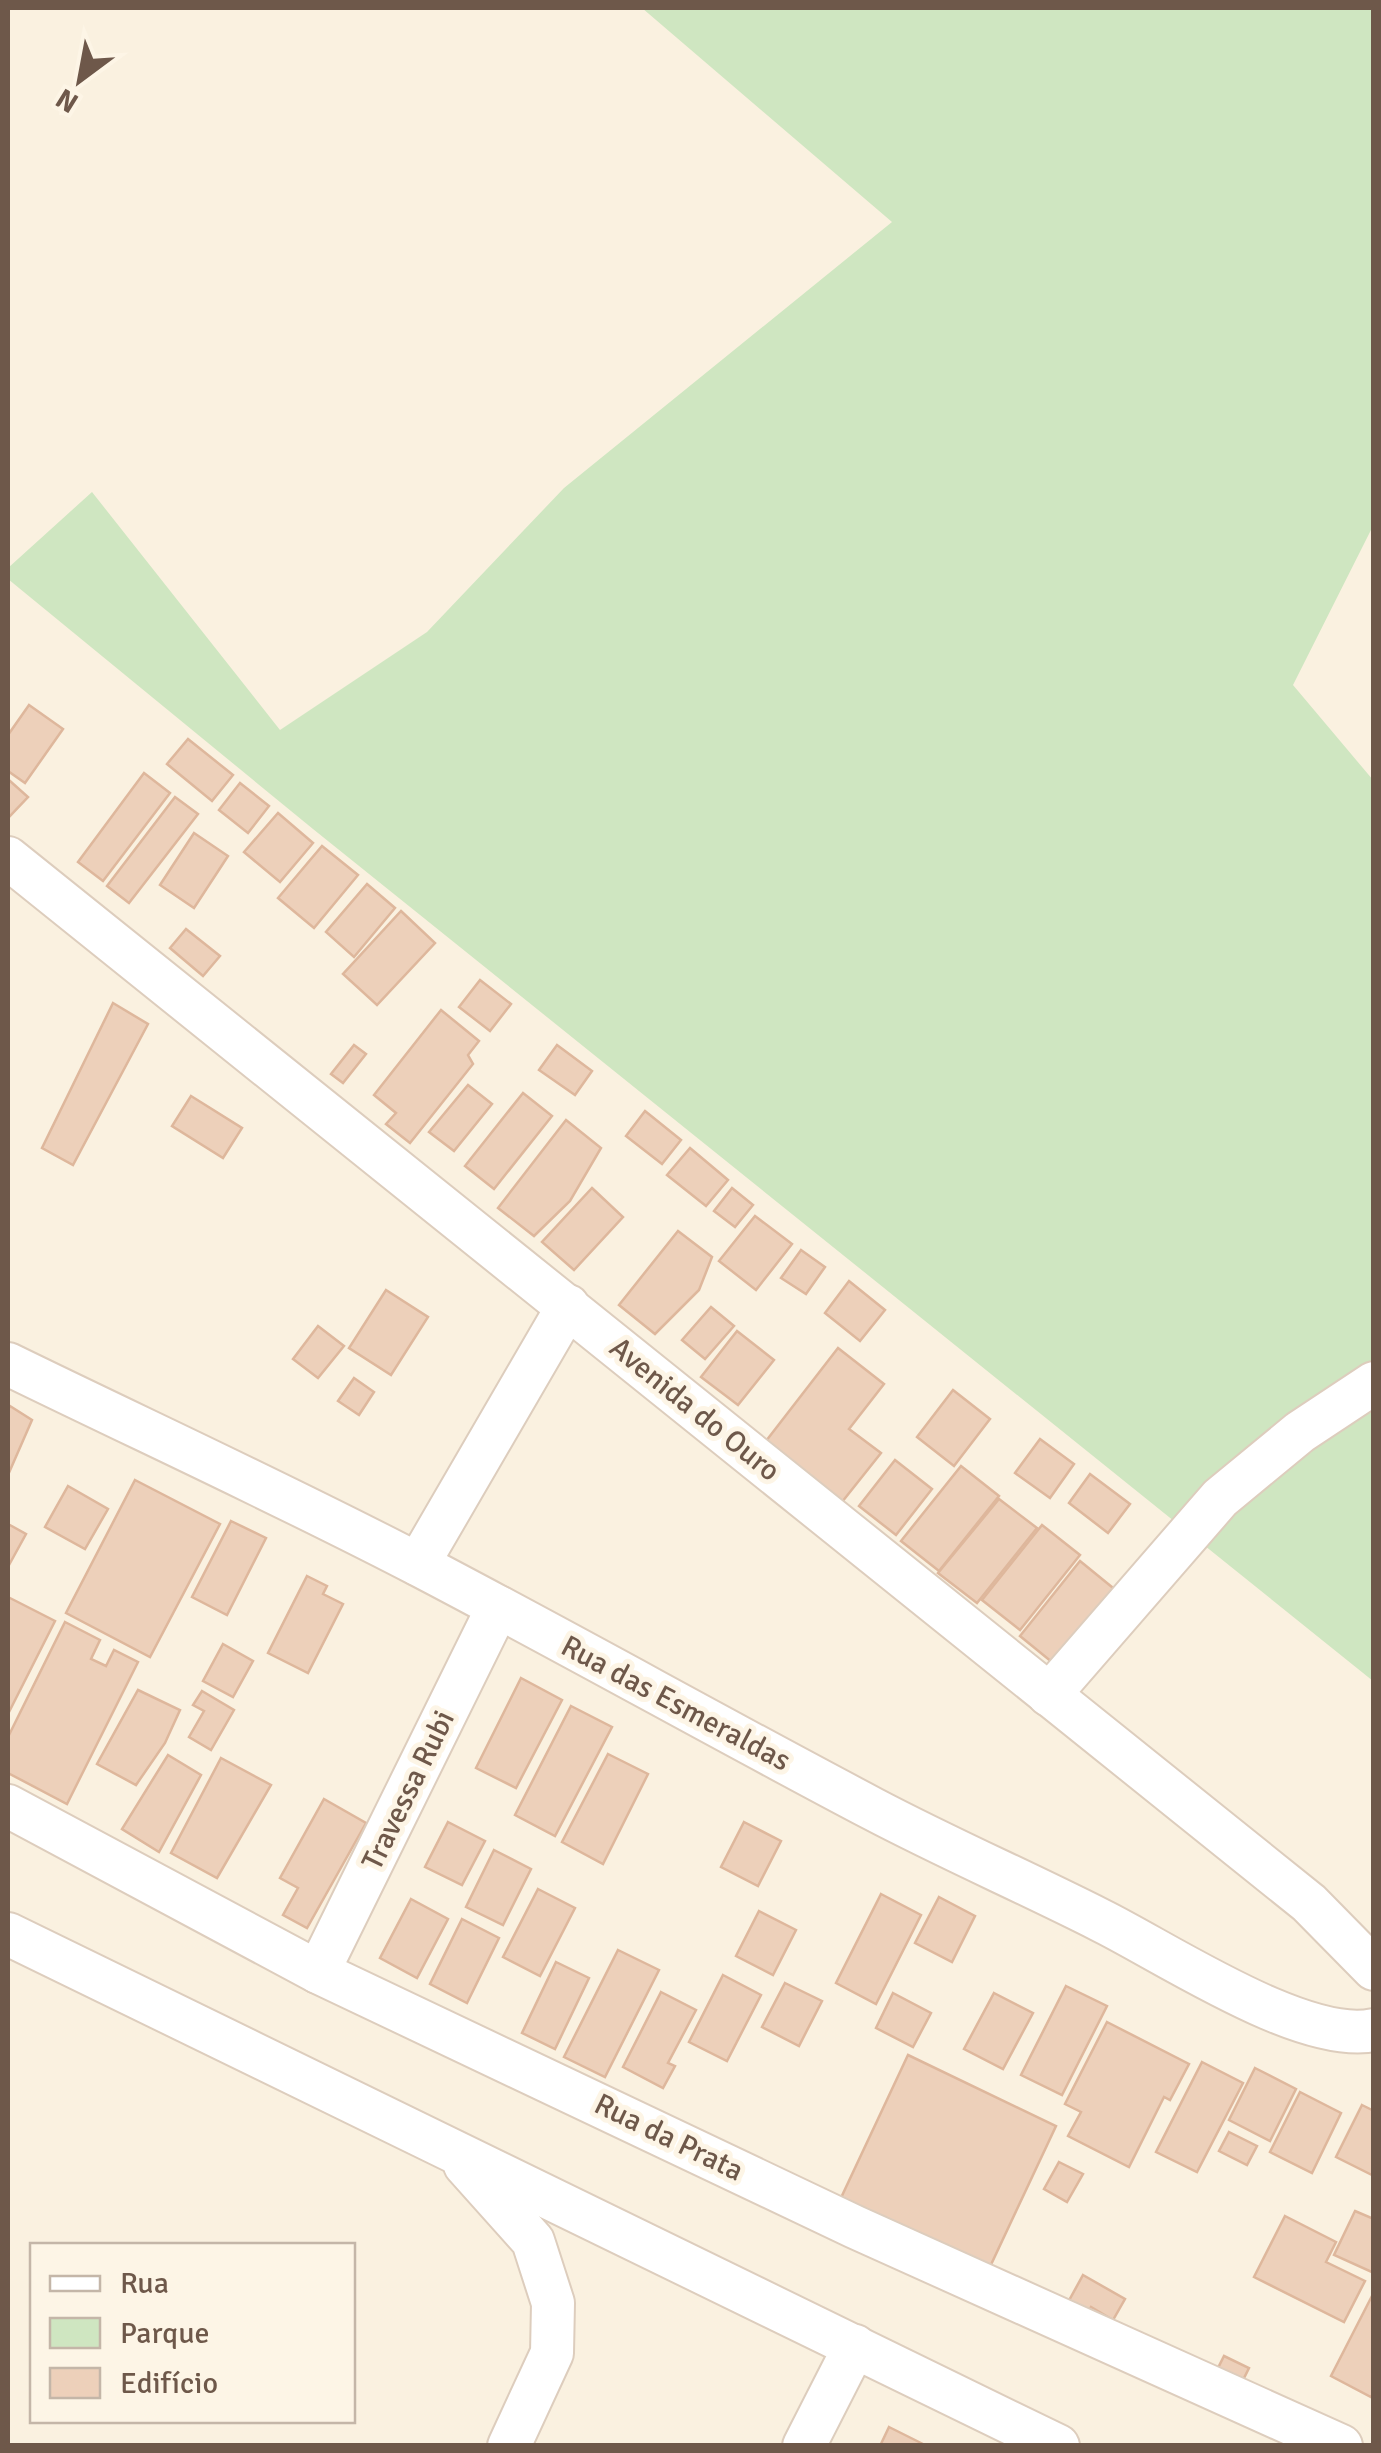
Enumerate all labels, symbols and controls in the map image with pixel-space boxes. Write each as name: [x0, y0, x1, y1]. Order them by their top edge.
north arrow: [30, 30, 130, 130]
text: N: [50, 81, 85, 120]
street label: Avenida do Ouro: [602, 1329, 787, 1489]
street label: Rua das Esmeraldas: [555, 1627, 797, 1779]
street label: Travessa Rubi: [354, 1704, 463, 1876]
street label: Rua da Prata: [588, 2085, 749, 2189]
legend: [30, 2243, 355, 2423]
text: Rua: [120, 2265, 169, 2302]
text: Parque: [120, 2315, 210, 2352]
text: Edifício: [120, 2365, 218, 2402]

